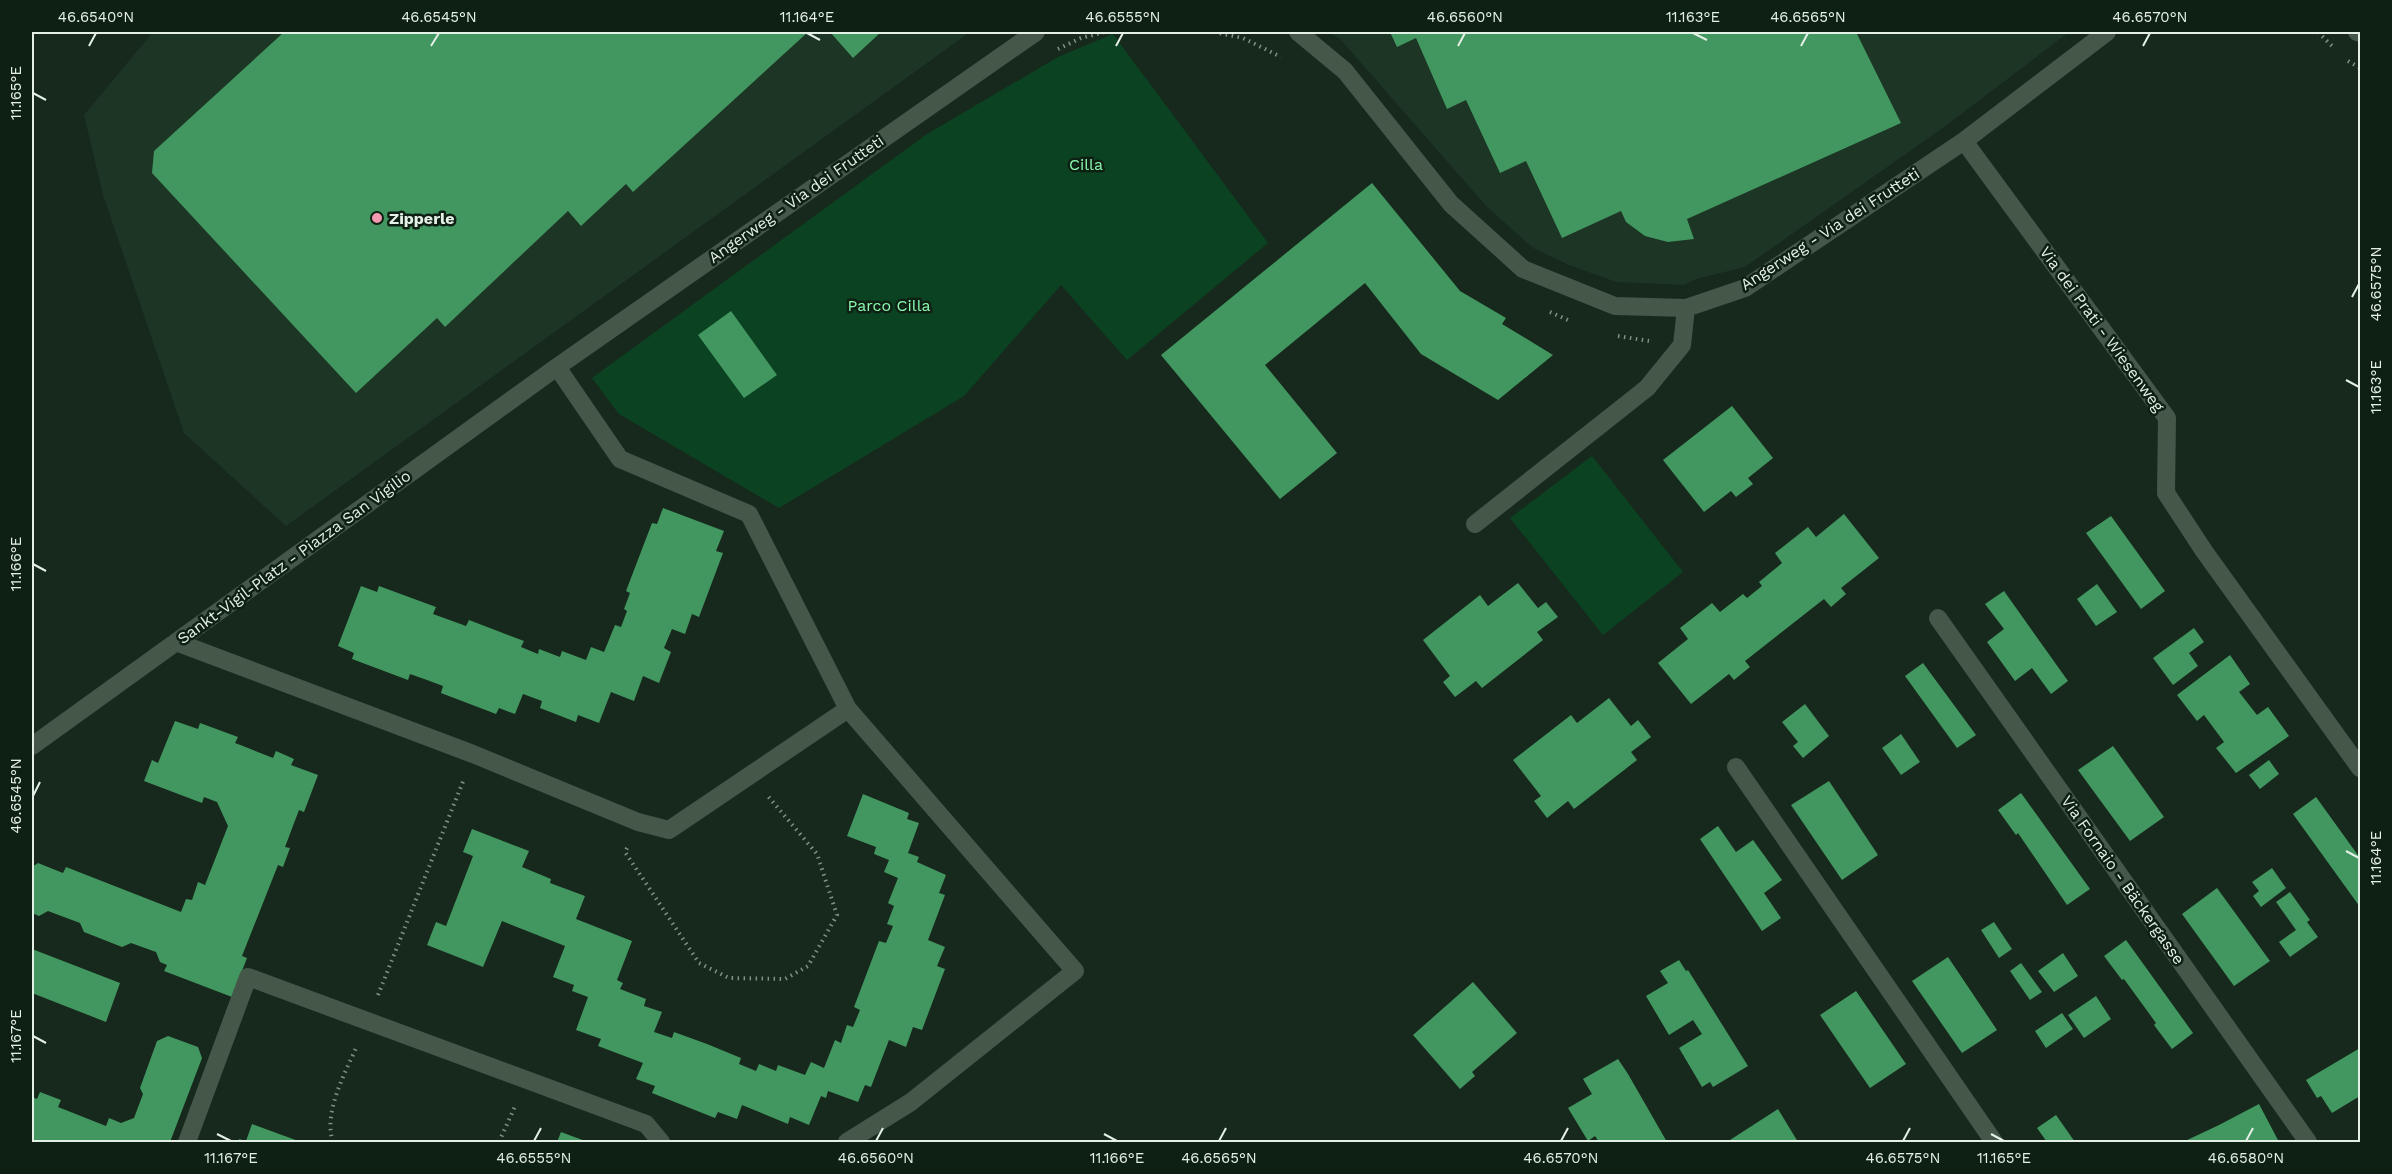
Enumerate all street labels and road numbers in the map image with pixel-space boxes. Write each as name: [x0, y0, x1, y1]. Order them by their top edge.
street label: Angerweg - Via dei Frutteti: [705, 131, 887, 267]
street label: Angerweg - Via dei Frutteti: [1737, 164, 1923, 294]
street label: Via dei Prati - Wiesenweg: [2036, 243, 2169, 416]
street label: Sankt-Vigil-Platz - Piazza San Vigilio: [174, 466, 414, 648]
street label: Via Fornaio - Bäckergasse: [2057, 792, 2189, 968]

